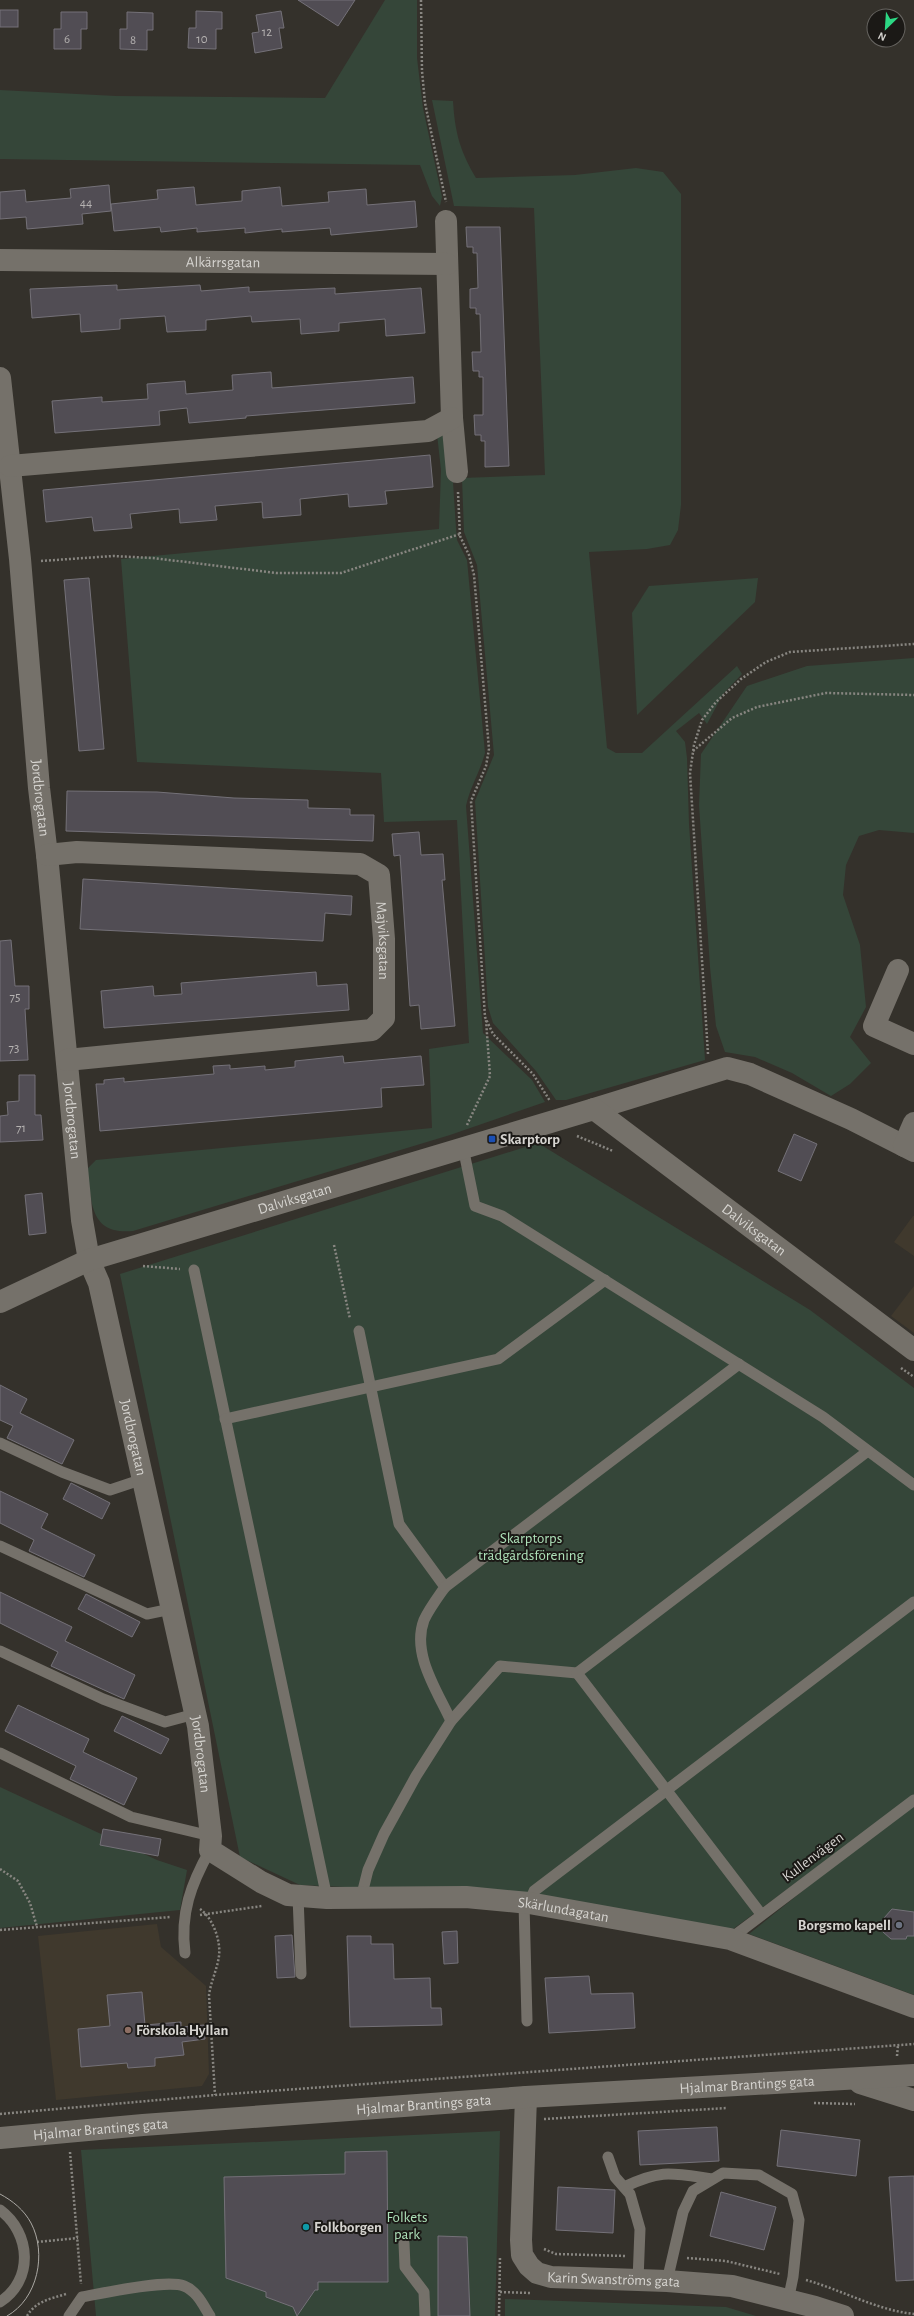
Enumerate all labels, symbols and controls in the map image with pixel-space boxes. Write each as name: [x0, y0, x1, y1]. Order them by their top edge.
north arrow: [866, 8, 906, 48]
house number: 12: [262, 26, 272, 39]
text: N: [876, 30, 888, 43]
house number: 6: [64, 33, 70, 46]
house number: 10: [196, 33, 208, 46]
house number: 8: [130, 34, 136, 47]
house number: 44: [80, 197, 92, 210]
street label: Alkärrsgatan: [186, 254, 260, 270]
street label: Jordbrogatan: [29, 759, 52, 837]
street label: Majviksgatan: [374, 901, 392, 980]
house number: 75: [10, 991, 20, 1004]
house number: 73: [9, 1042, 19, 1055]
street label: Jordbrogatan: [61, 1081, 84, 1160]
house number: 71: [16, 1122, 26, 1135]
place label: Skarptorp: [500, 1132, 560, 1147]
marker: Skarptorp: [487, 1134, 497, 1144]
street label: Dalviksgatan: [256, 1180, 333, 1217]
street label: Dalviksgatan: [719, 1201, 789, 1259]
street label: Jordbrogatan: [118, 1398, 149, 1477]
park label: Skarptorps trädgårdsförening: [478, 1531, 585, 1563]
street label: Jordbrogatan: [188, 1714, 213, 1793]
street label: Kullenvägen: [780, 1829, 846, 1885]
street label: Skärlundagatan: [517, 1894, 610, 1925]
place label: Borgsmo kapell: [798, 1918, 891, 1933]
marker: Borgsmo kapell: [894, 1920, 904, 1930]
place label: Förskola Hyllan: [136, 2023, 229, 2038]
marker: Förskola Hyllan: [123, 2025, 133, 2035]
street label: Hjalmar Brantings gata: [679, 2073, 815, 2096]
street label: Hjalmar Brantings gata: [356, 2092, 492, 2117]
street label: Hjalmar Brantings gata: [32, 2116, 169, 2142]
park label: Folkets park: [387, 2210, 427, 2242]
place label: Folkborgen: [314, 2220, 382, 2235]
marker: Folkborgen: [301, 2222, 311, 2232]
street label: Karin Swanströms gata: [547, 2269, 681, 2289]

